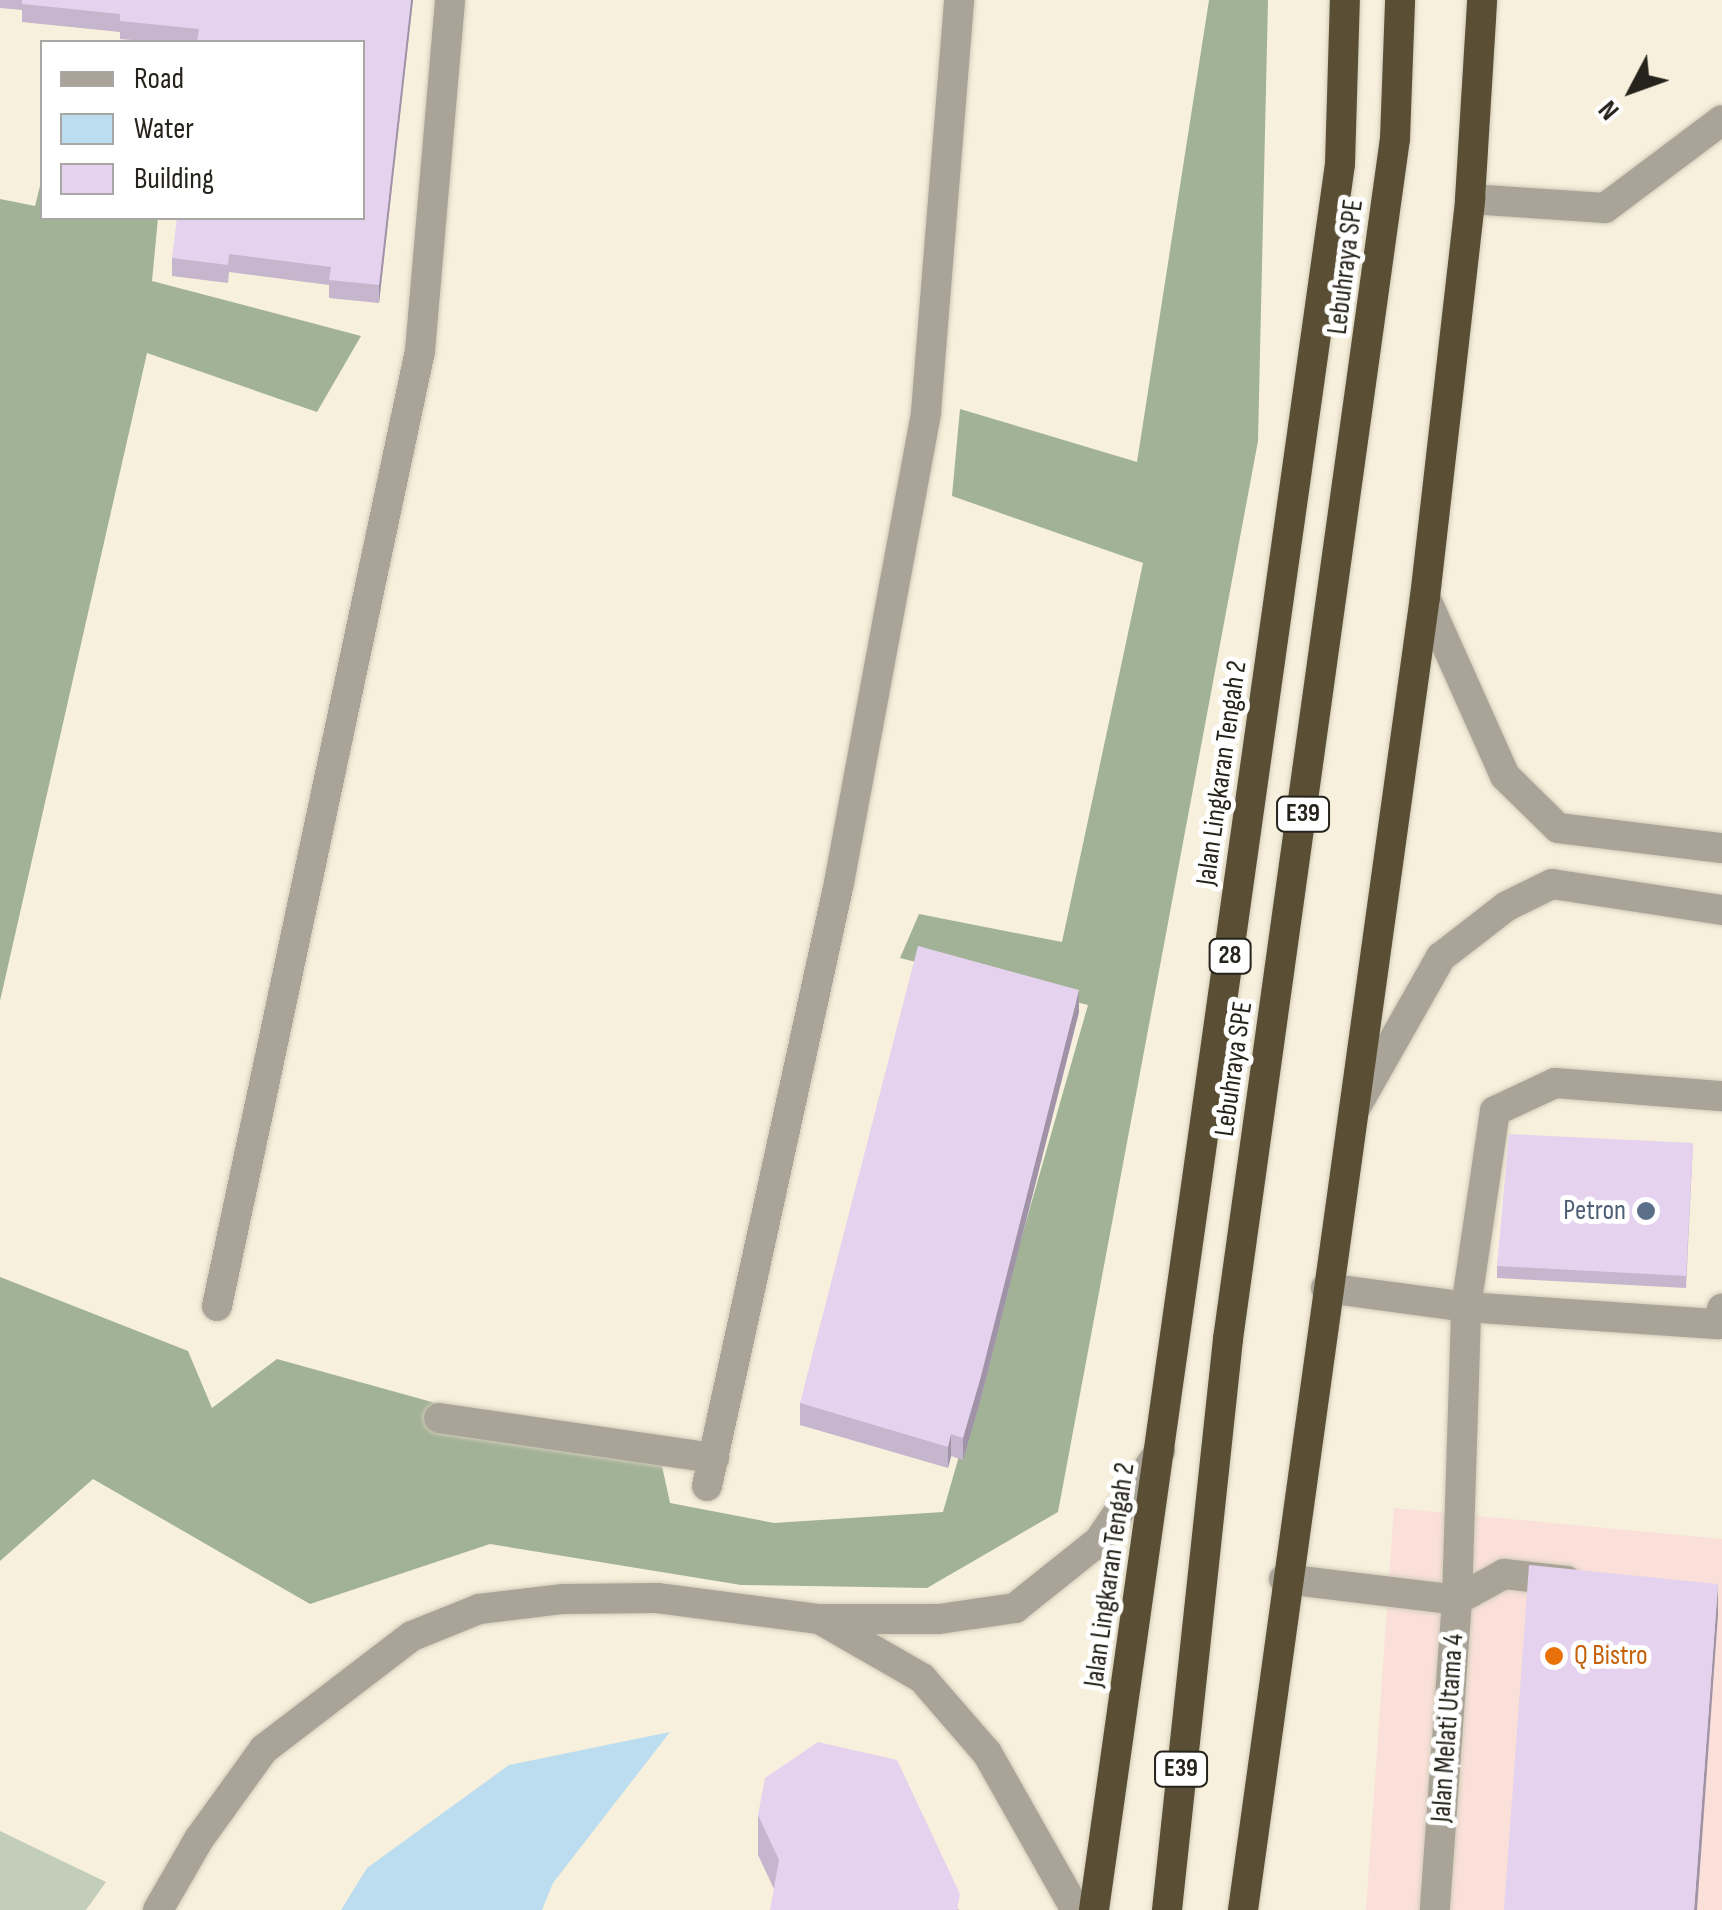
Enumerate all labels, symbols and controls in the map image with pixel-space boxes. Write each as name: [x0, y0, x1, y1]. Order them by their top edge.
legend: [40, 40, 365, 220]
north arrow: [1582, 40, 1682, 140]
text: Road: [134, 61, 184, 97]
text: N: [1592, 94, 1626, 126]
text: Water: [134, 111, 194, 147]
text: Building: [134, 161, 214, 197]
street label: Lebuhraya SPE: [1321, 198, 1371, 336]
street label: Jalan Lingkaran Tengah 2: [1190, 659, 1254, 887]
road number: E39: [1276, 794, 1330, 834]
road number: 28: [1208, 936, 1252, 976]
street label: Lebuhraya SPE: [1208, 999, 1260, 1139]
place label: Petron: [1563, 1194, 1626, 1228]
marker: Petron: [1635, 1200, 1657, 1222]
street label: Jalan Lingkaran Tengah 2: [1078, 1461, 1142, 1689]
street label: Jalan Melati Utama 4: [1425, 1633, 1471, 1823]
place label: Q Bistro: [1574, 1639, 1648, 1673]
marker: Q Bistro: [1543, 1645, 1565, 1667]
road number: E39: [1154, 1749, 1208, 1789]

